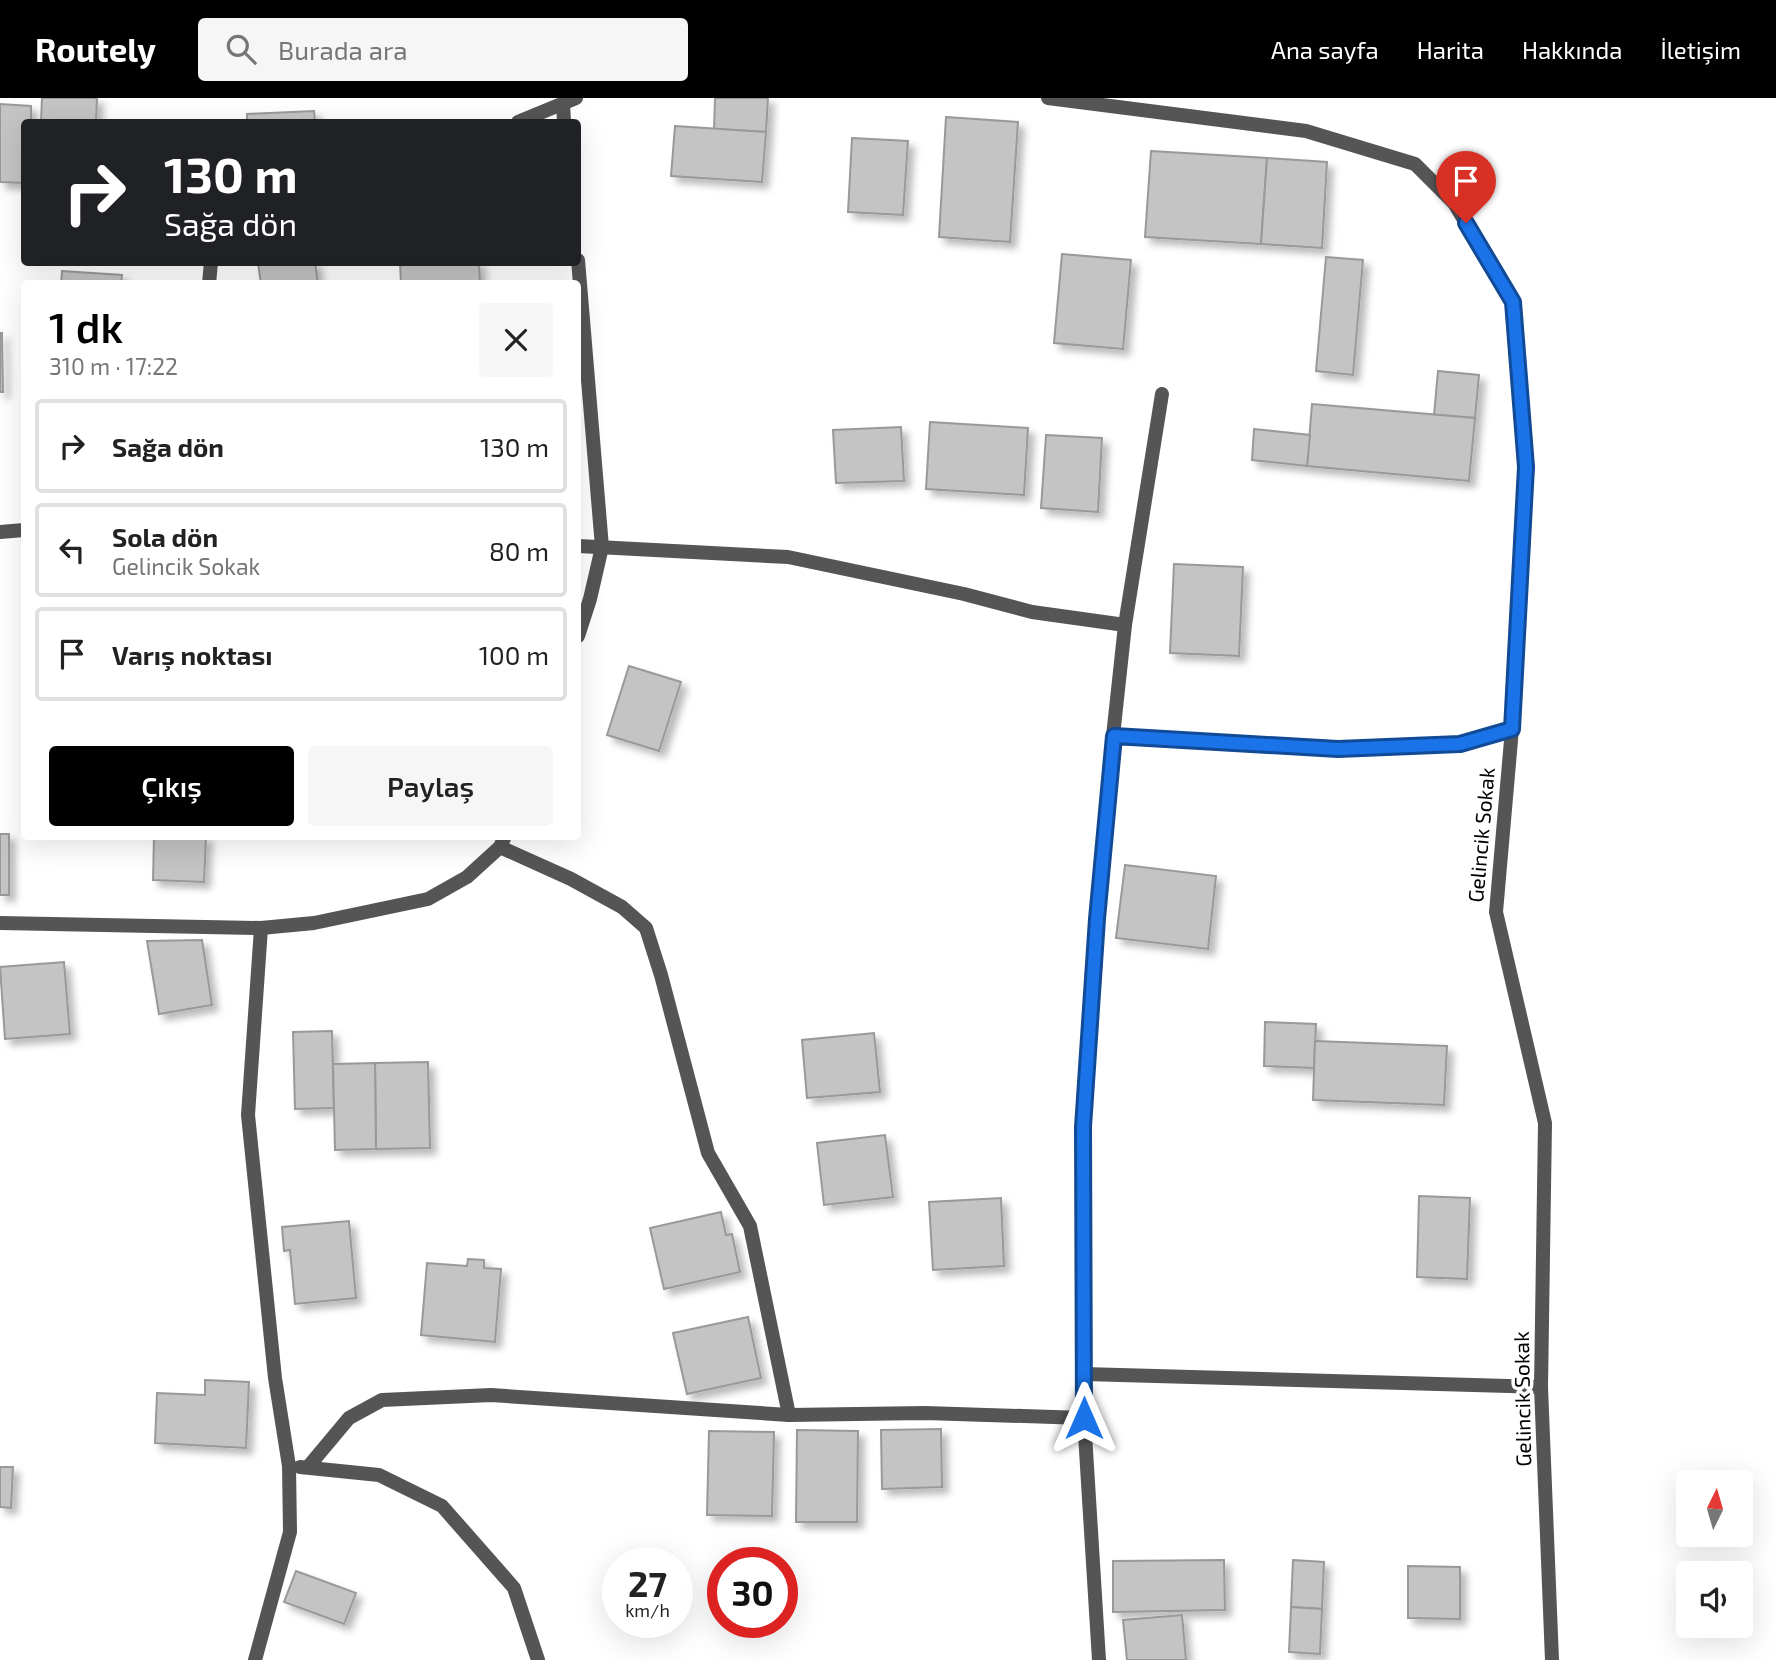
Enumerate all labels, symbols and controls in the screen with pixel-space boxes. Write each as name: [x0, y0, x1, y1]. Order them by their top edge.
search box: [198, 18, 688, 81]
text: Routely: [35, 29, 156, 69]
icon: search: [222, 30, 260, 68]
text: Burada ara: [278, 34, 408, 65]
text: Ana sayfa: [1271, 35, 1379, 64]
text: Harita: [1417, 35, 1484, 64]
text: Hakkında: [1522, 35, 1622, 64]
text: İletişim: [1660, 35, 1741, 64]
text: 130 m: [164, 144, 298, 203]
icon: right: [49, 147, 140, 238]
pin: [1436, 151, 1496, 223]
icon: arrive: [1447, 162, 1485, 200]
text: Sağa dön: [164, 204, 297, 242]
text: 1 dk: [49, 301, 123, 351]
button: close: [479, 303, 553, 377]
text: 310 m · 17:22: [49, 352, 178, 380]
icon: right: [53, 427, 91, 465]
text: Sağa dön: [112, 431, 224, 462]
text: 130 m: [480, 431, 549, 462]
text: Sola dön: [112, 521, 218, 552]
icon: left: [53, 531, 91, 569]
text: 80 m: [489, 535, 549, 566]
text: Gelincik Sokak: [112, 552, 260, 580]
icon: arrive: [53, 635, 91, 673]
text: Varış noktası: [112, 639, 272, 670]
text: 100 m: [479, 639, 549, 670]
button: Çıkış: [49, 746, 294, 826]
button: Paylaş: [308, 746, 553, 826]
street label: Gelincik Sokak: [1462, 766, 1499, 903]
street label: Gelincik Sokak: [1508, 1331, 1535, 1467]
position arrow: [1047, 1381, 1121, 1455]
north arrow: [1676, 1470, 1754, 1547]
map controls: [1676, 1470, 1753, 1638]
speed limit sign: 30: [707, 1547, 798, 1638]
button: sound: [1676, 1561, 1753, 1638]
text: 27: [628, 1562, 667, 1604]
text: km/h: [625, 1599, 670, 1621]

